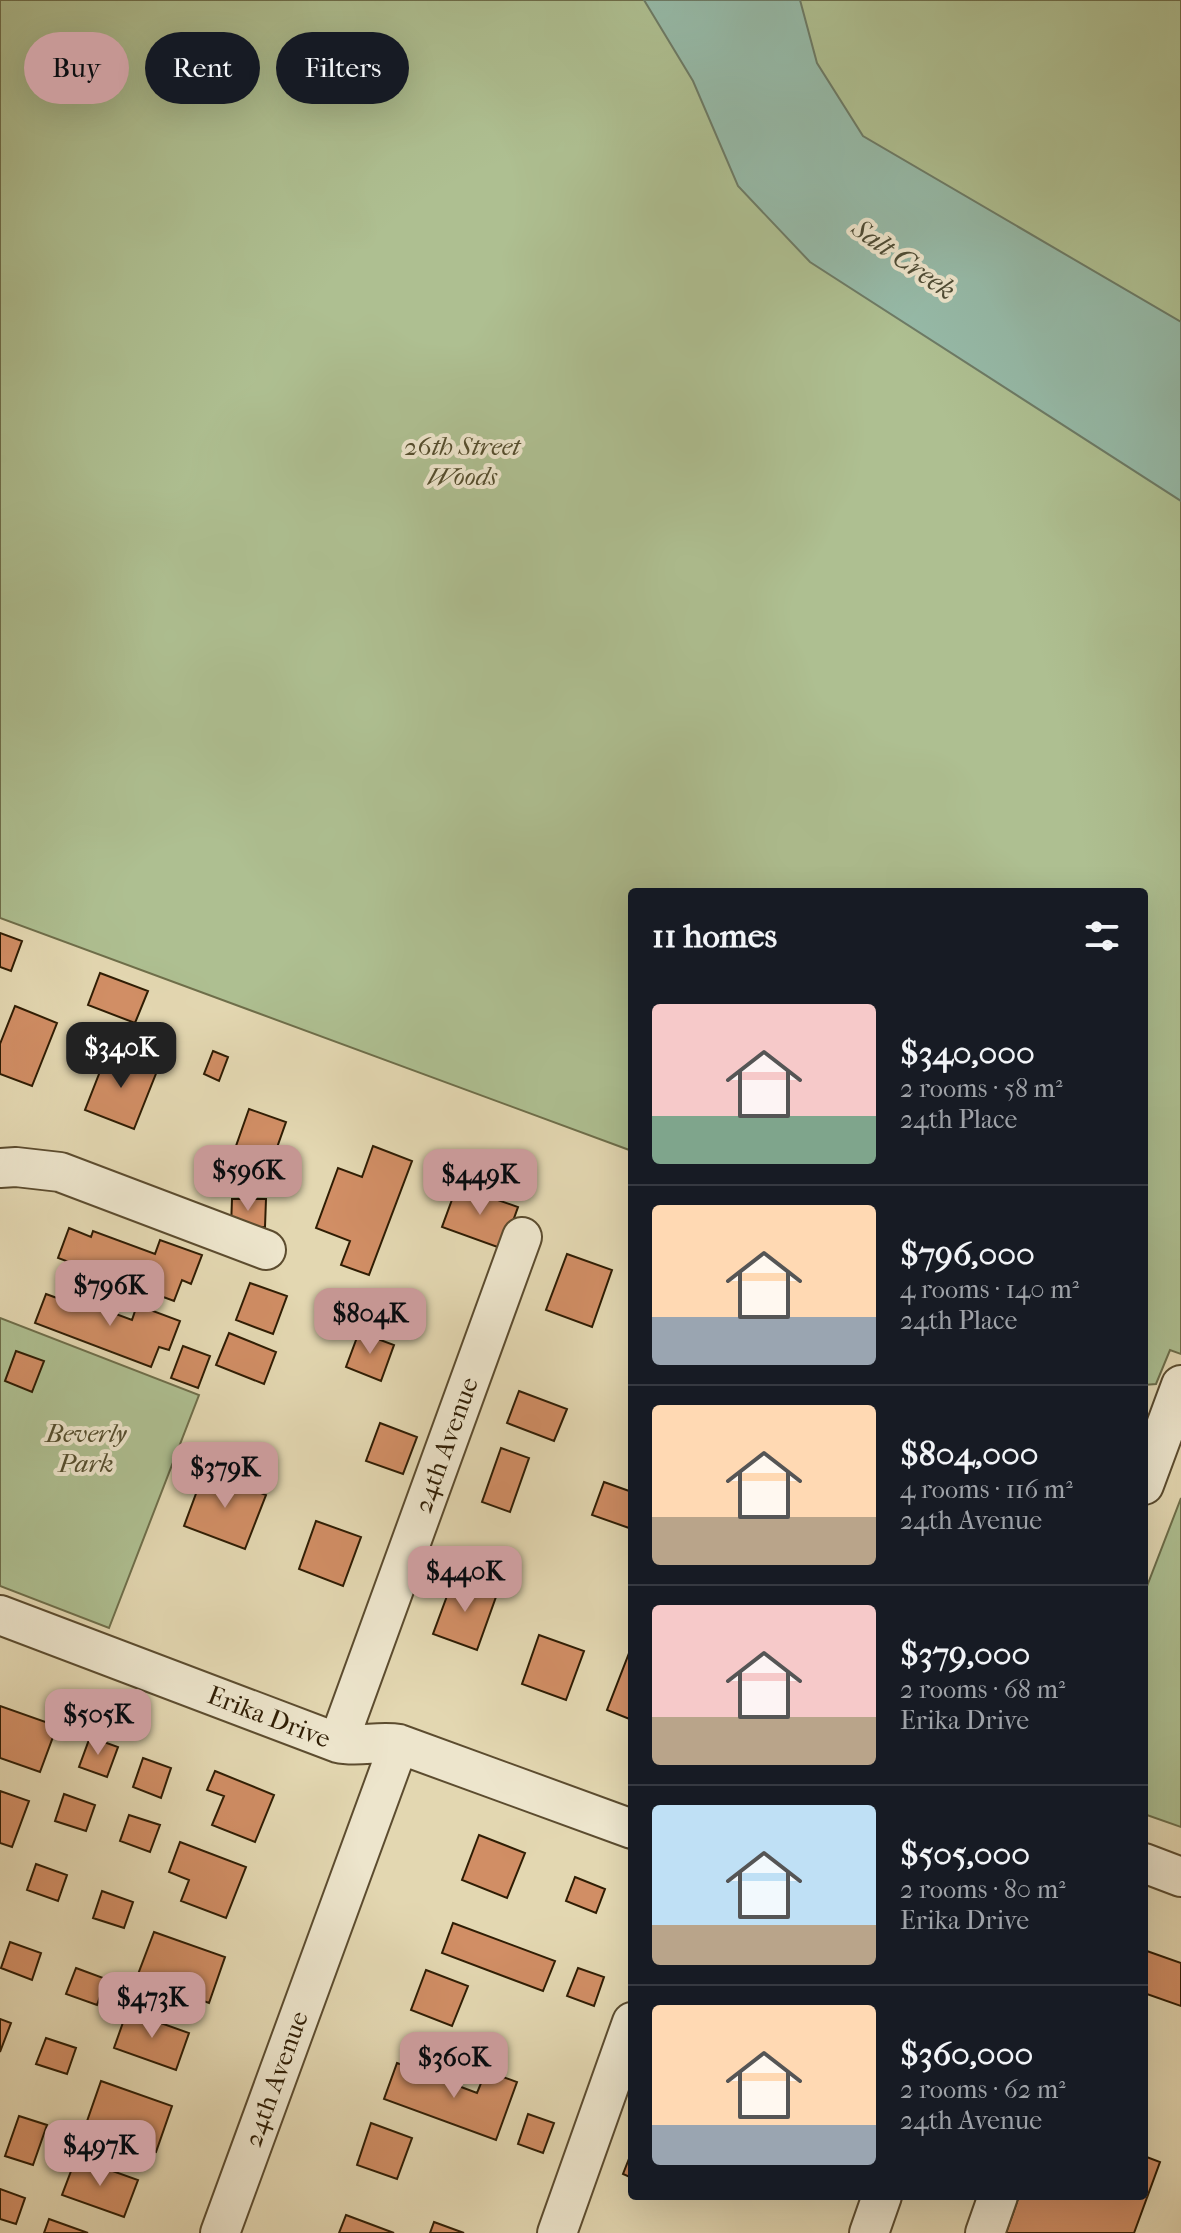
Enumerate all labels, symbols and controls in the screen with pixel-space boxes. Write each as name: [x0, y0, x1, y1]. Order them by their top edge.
chip: Buy: [24, 32, 129, 104]
chip: Rent: [145, 32, 260, 104]
chip: Filters: [276, 32, 409, 104]
water label: Salt Creek: [845, 211, 962, 307]
park label: 26th Street Woods: [404, 431, 522, 492]
icon: filters: [1080, 914, 1124, 958]
text: 11 homes: [652, 916, 777, 956]
pin: $340K: [65, 1022, 177, 1090]
text: $340K: [84, 1032, 158, 1063]
text: $340,000: [900, 1033, 1035, 1073]
icon: home: [716, 1036, 812, 1132]
text: 2 rooms · 58 m²: [900, 1073, 1063, 1104]
text: 24th Place: [900, 1104, 1017, 1135]
pin: $596K: [192, 1145, 304, 1213]
pin: $449K: [424, 1149, 536, 1217]
text: $596K: [212, 1155, 284, 1186]
text: $449K: [441, 1159, 519, 1190]
text: $796,000: [900, 1234, 1035, 1274]
icon: home: [716, 1237, 812, 1333]
pin: $796K: [54, 1260, 166, 1328]
text: $796K: [73, 1270, 147, 1301]
text: 4 rooms · 140 m²: [900, 1274, 1079, 1305]
pin: $804K: [314, 1288, 426, 1356]
text: $804K: [332, 1298, 408, 1329]
text: 24th Place: [900, 1305, 1017, 1336]
street label: 24th Avenue: [407, 1373, 485, 1517]
park label: Beverly Park: [44, 1418, 128, 1479]
text: $804,000: [900, 1434, 1038, 1474]
icon: home: [716, 1437, 812, 1533]
pin: $379K: [169, 1442, 281, 1510]
text: $379K: [190, 1452, 260, 1483]
text: 4 rooms · 116 m²: [900, 1474, 1073, 1505]
text: 24th Avenue: [900, 1505, 1042, 1536]
pin: $440K: [409, 1546, 521, 1614]
text: $440K: [426, 1556, 504, 1587]
text: $379,000: [900, 1634, 1030, 1674]
icon: home: [716, 1637, 812, 1733]
text: 2 rooms · 68 m²: [900, 1674, 1065, 1705]
street label: Erika Drive: [203, 1679, 335, 1755]
pin: $505K: [42, 1689, 154, 1757]
text: $505K: [63, 1699, 133, 1730]
text: Erika Drive: [900, 1705, 1029, 1736]
text: $505,000: [900, 1834, 1030, 1874]
icon: home: [716, 1837, 812, 1933]
text: 2 rooms · 80 m²: [900, 1874, 1066, 1905]
text: Erika Drive: [900, 1905, 1029, 1936]
pin: $473K: [96, 1972, 208, 2040]
text: $473K: [116, 1982, 188, 2013]
street label: 24th Avenue: [237, 2007, 315, 2151]
pin: $360K: [398, 2032, 510, 2100]
text: $360,000: [900, 2034, 1033, 2074]
icon: home: [716, 2037, 812, 2133]
text: $360K: [418, 2042, 490, 2073]
text: 2 rooms · 62 m²: [900, 2074, 1066, 2105]
text: 24th Avenue: [900, 2105, 1042, 2136]
pin: $497K: [44, 2120, 156, 2188]
text: $497K: [63, 2130, 137, 2161]

